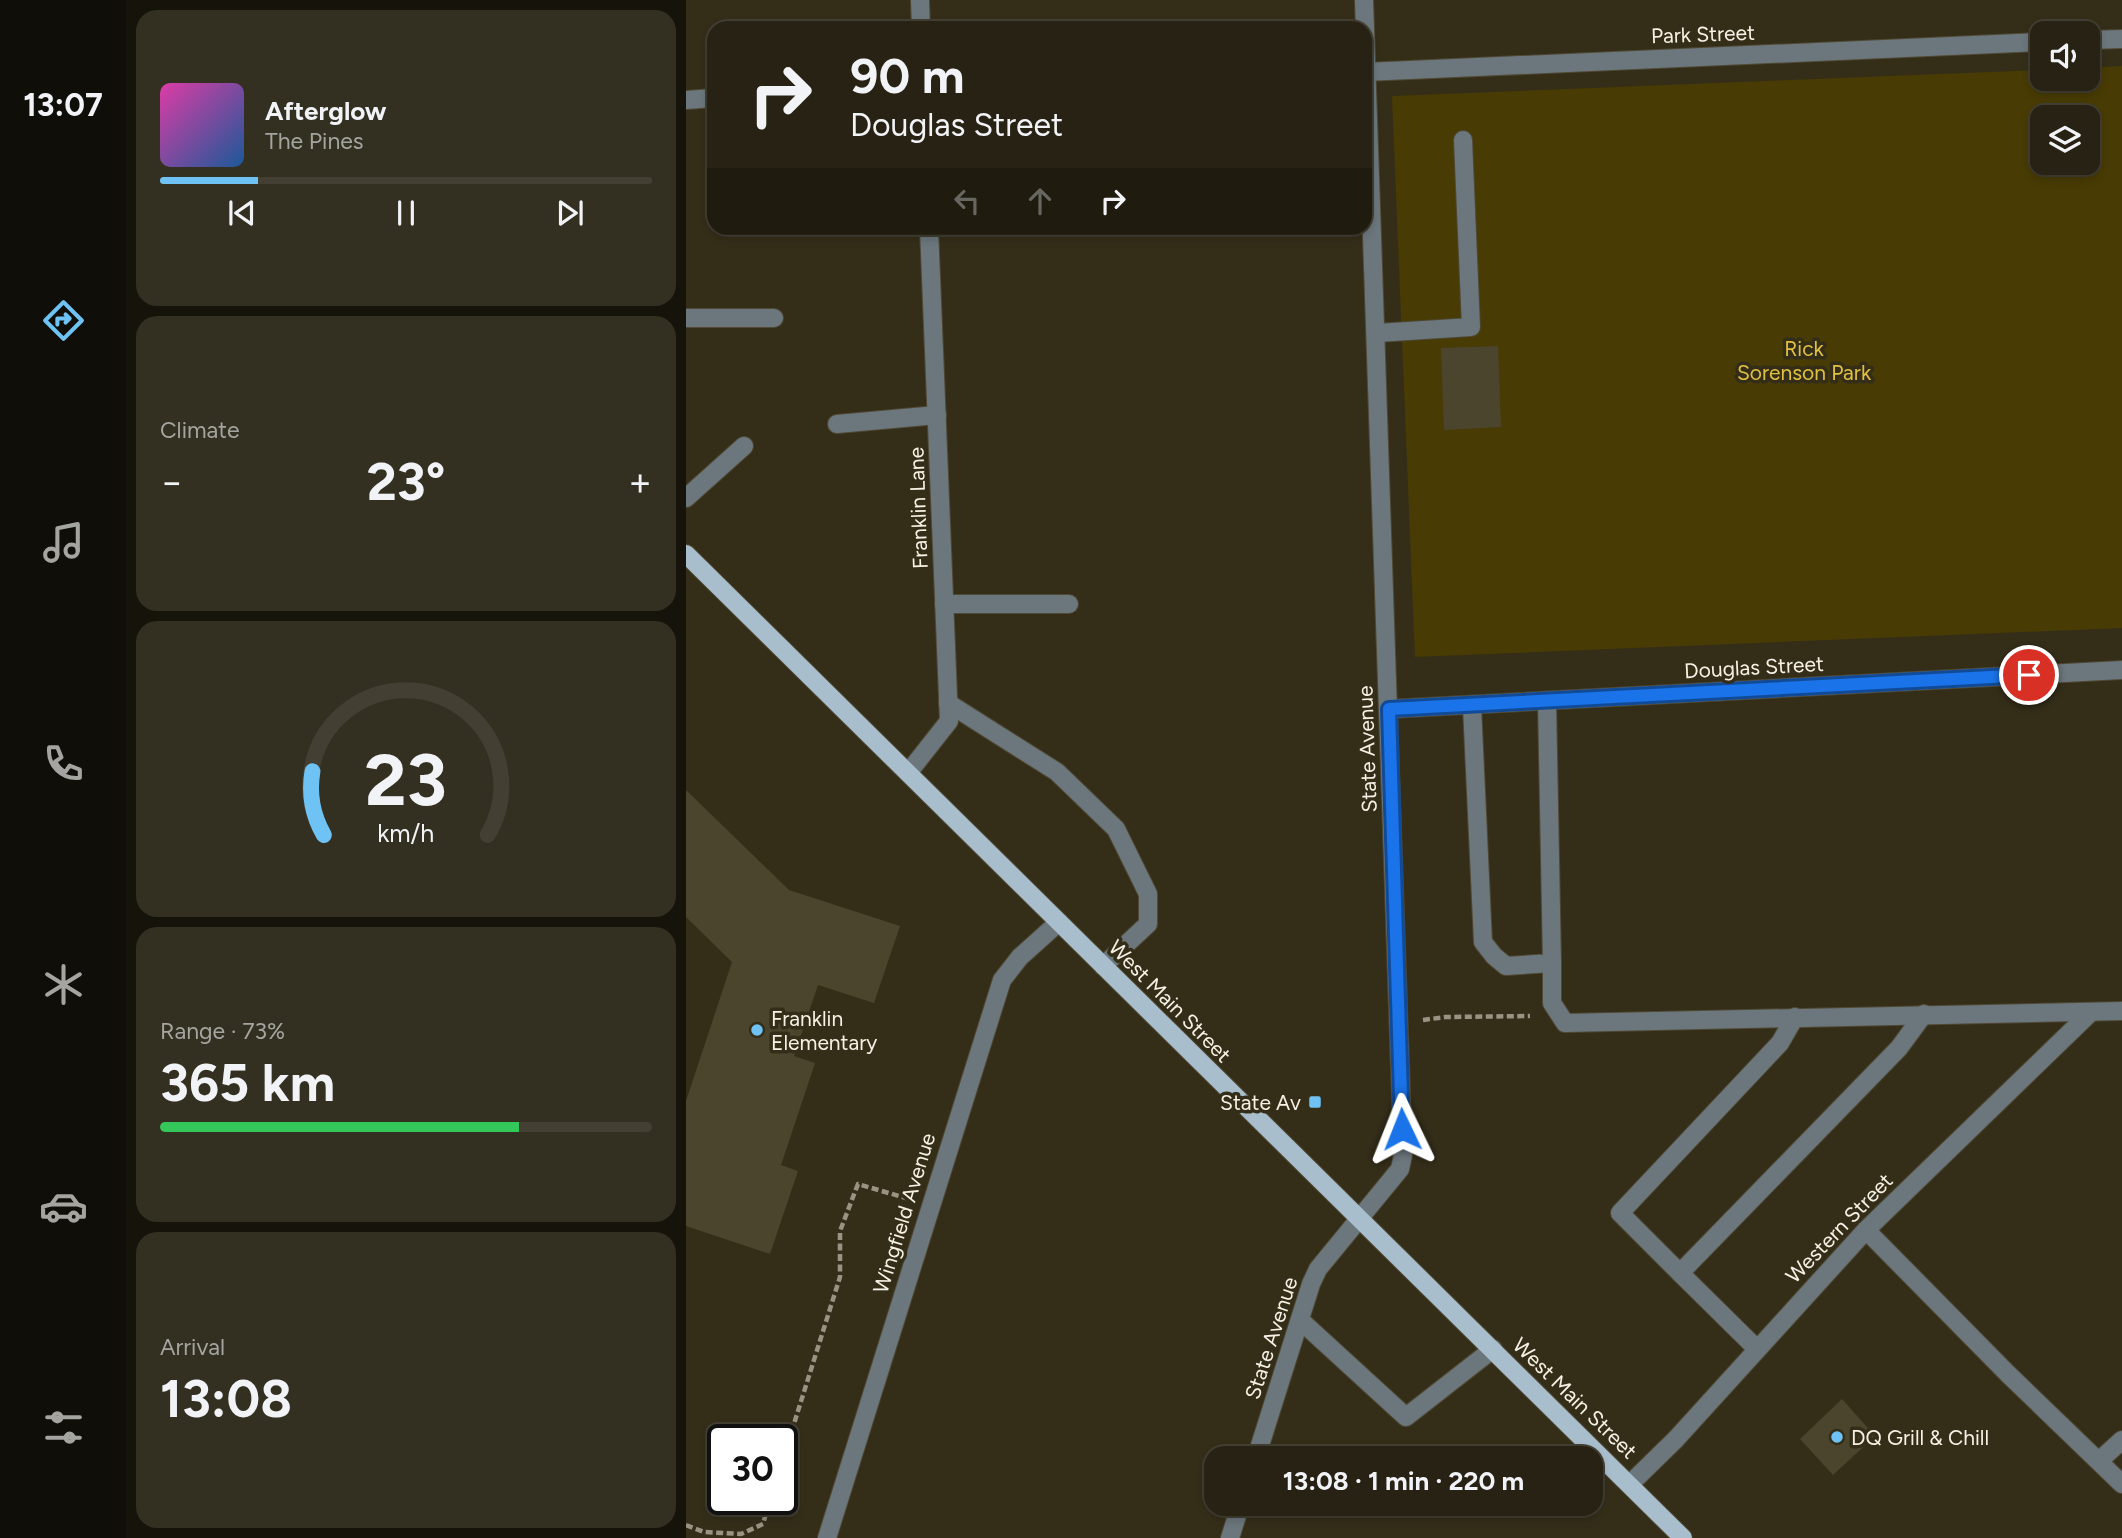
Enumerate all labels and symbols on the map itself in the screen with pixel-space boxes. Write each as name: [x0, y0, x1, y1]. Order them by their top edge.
street label: Park Street: [1651, 20, 1755, 48]
park label: Rick Sorenson Park: [1737, 336, 1872, 385]
street label: Franklin Lane: [903, 447, 933, 569]
pin: [1999, 645, 2059, 705]
street label: Douglas Street: [1684, 651, 1825, 683]
street label: State Avenue: [1352, 685, 1382, 813]
street label: West Main Street: [1104, 935, 1236, 1067]
place label: Franklin Elementary: [771, 1006, 877, 1055]
marker: Franklin Elementary: [749, 1022, 765, 1038]
place label: State Av: [1220, 1090, 1301, 1115]
position arrow: [1365, 1092, 1439, 1166]
marker: State Av: [1307, 1094, 1323, 1110]
street label: Wingfield Avenue: [868, 1130, 940, 1296]
street label: Western Street: [1780, 1168, 1898, 1288]
street label: State Avenue: [1239, 1274, 1303, 1402]
street label: West Main Street: [1508, 1332, 1642, 1464]
speed limit sign: 30: [707, 1424, 798, 1515]
place label: DQ Grill & Chill: [1851, 1425, 1989, 1450]
marker: DQ Grill & Chill: [1829, 1429, 1845, 1445]

